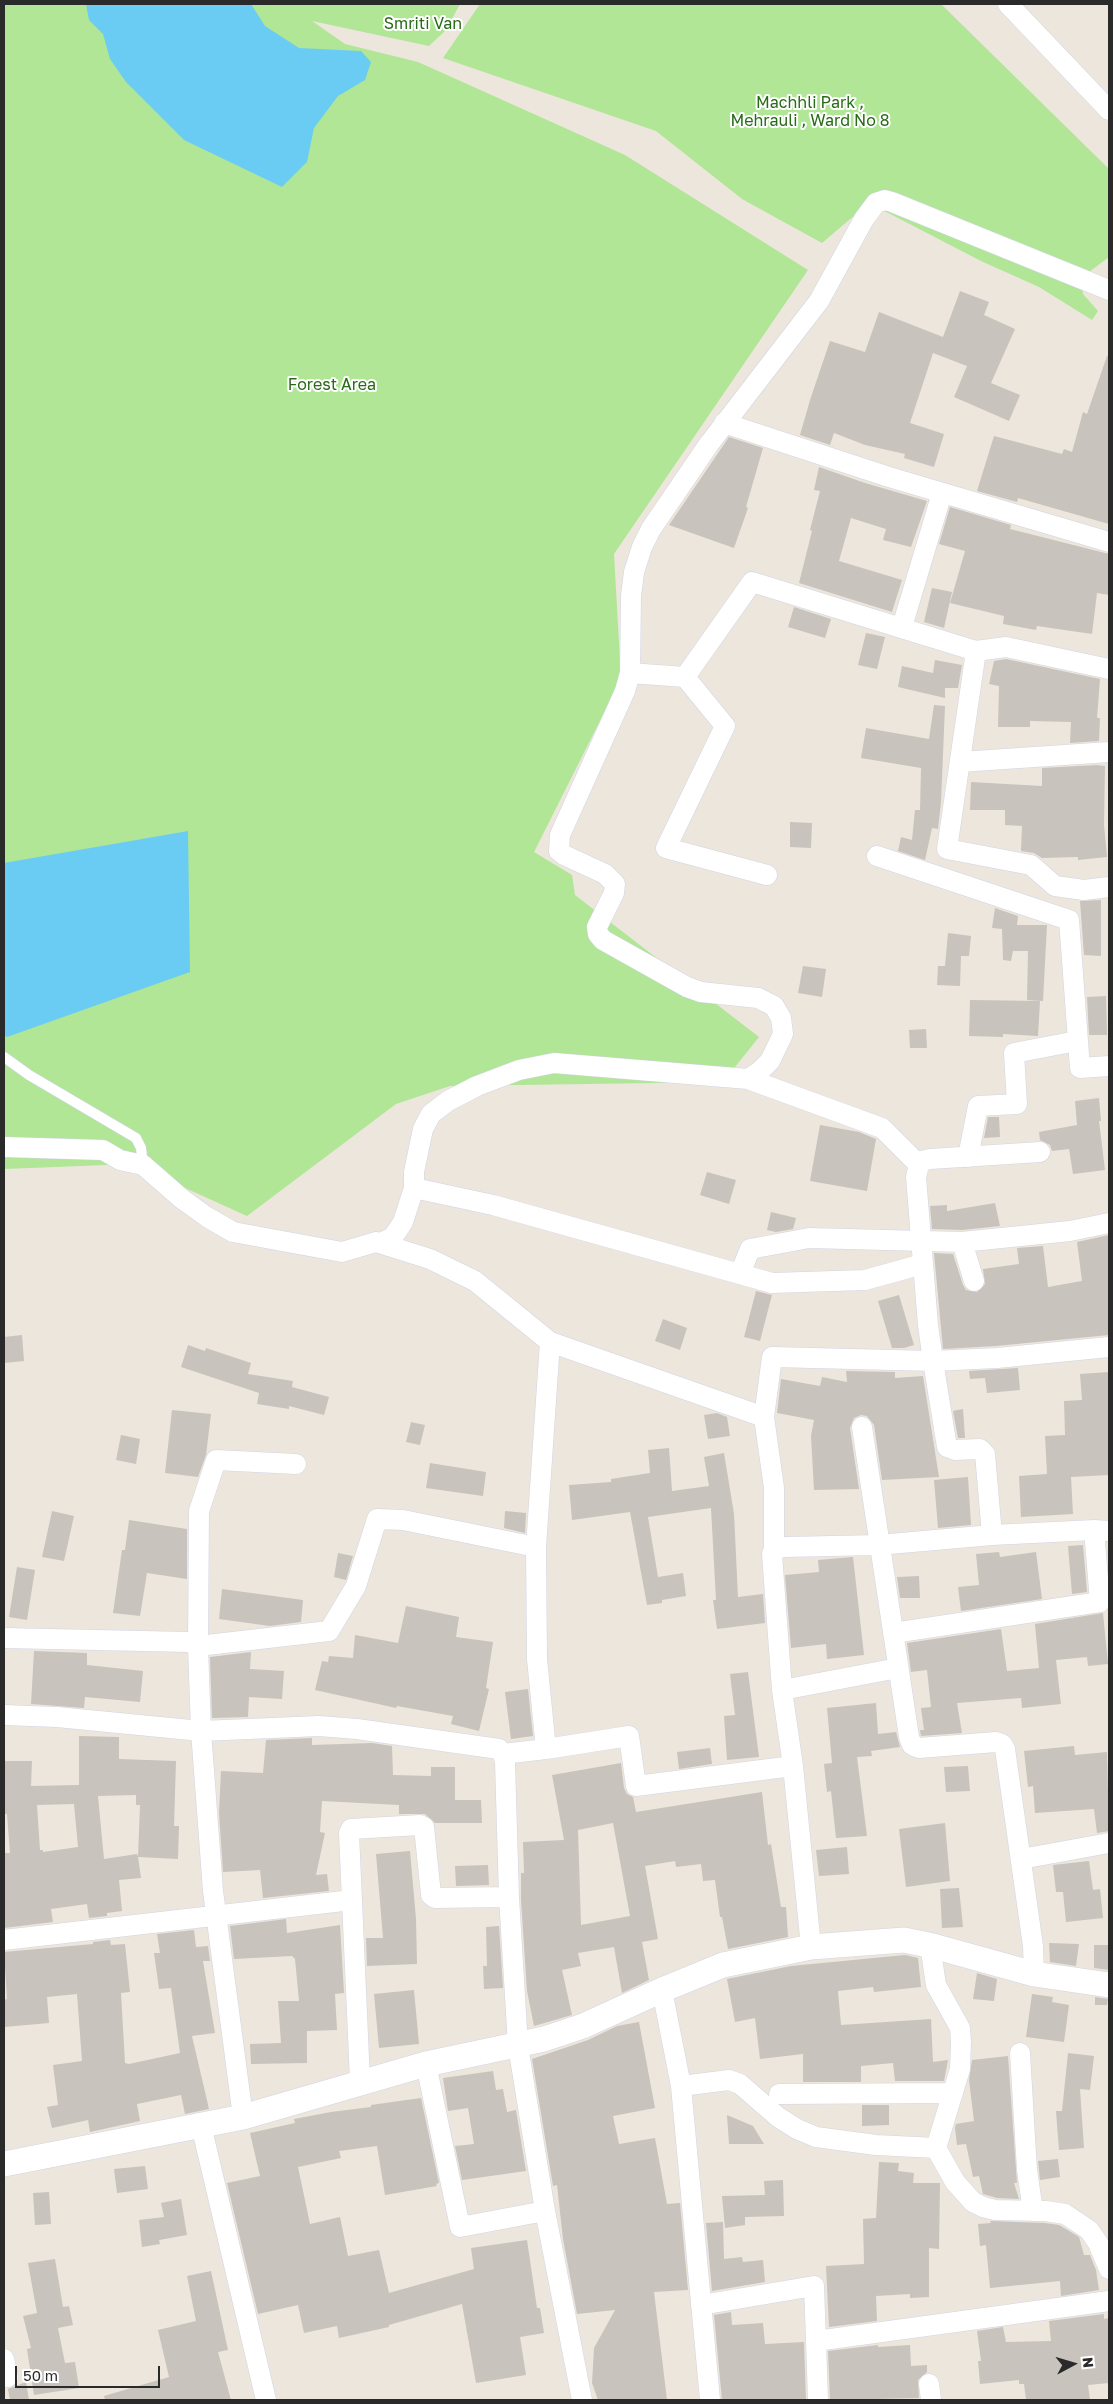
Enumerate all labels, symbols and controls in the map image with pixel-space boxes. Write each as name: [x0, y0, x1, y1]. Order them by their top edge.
park label: Smriti Van: [384, 14, 462, 34]
park label: Machhli Park , Mehrauli , Ward No 8: [730, 93, 890, 131]
park label: Forest Area: [288, 375, 376, 395]
north arrow: [1048, 2339, 1098, 2389]
scale bar: [18, 2356, 162, 2388]
text: N: [1079, 2356, 1097, 2369]
text: 50 m: [23, 2366, 58, 2384]

